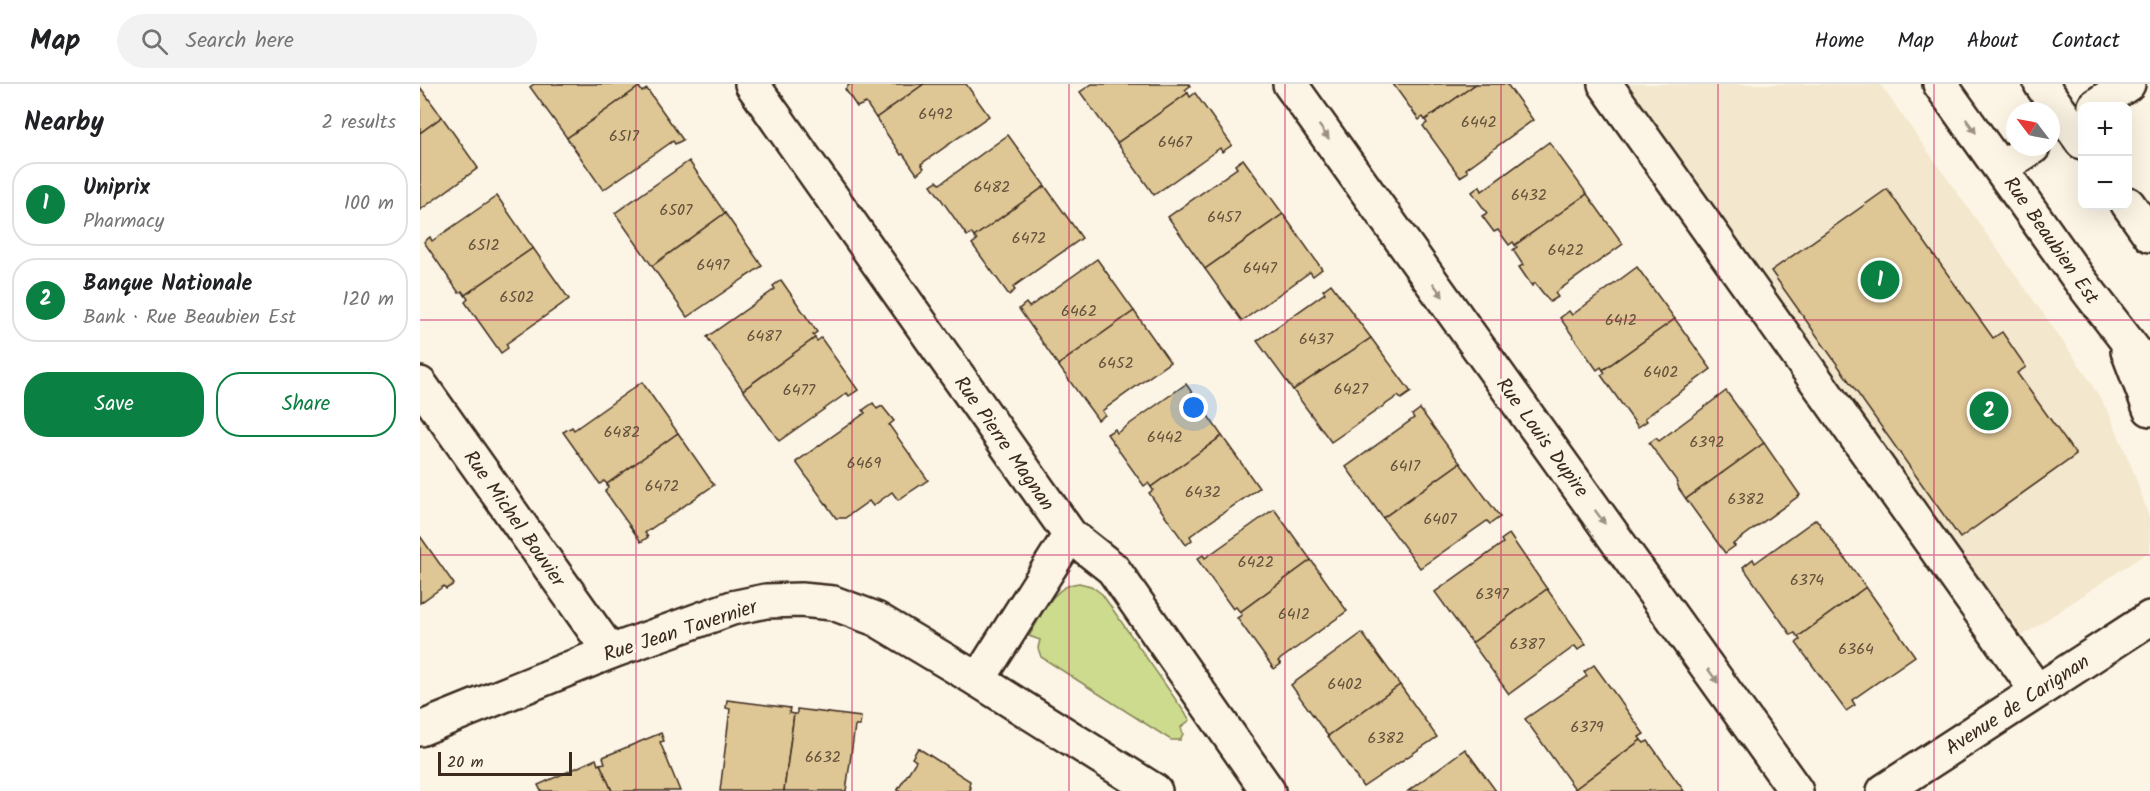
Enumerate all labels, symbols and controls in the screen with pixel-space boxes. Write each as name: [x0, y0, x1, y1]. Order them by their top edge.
search box: [117, 14, 537, 68]
text: Map: [30, 19, 81, 64]
text: Search here: [186, 24, 294, 59]
icon: search: [138, 25, 171, 58]
text: Home: [1815, 25, 1864, 58]
text: Map: [1897, 25, 1934, 58]
text: About: [1967, 25, 2018, 58]
text: Contact: [2051, 25, 2120, 58]
text: Nearby: [24, 102, 104, 144]
house number: 6492: [919, 102, 953, 127]
north arrow: [2006, 102, 2060, 156]
map controls: [2078, 102, 2132, 210]
button: +: [2078, 102, 2132, 156]
text: 2 results: [321, 107, 396, 139]
house number: 6442: [1461, 110, 1497, 135]
one-way arrow: [1965, 118, 1977, 134]
one-way arrow: [1318, 123, 1330, 139]
house number: 6517: [609, 124, 640, 149]
house number: 6467: [1158, 130, 1193, 155]
button: −: [2078, 156, 2132, 210]
text: Uniprix: [83, 171, 150, 206]
street label: Rue Beaubien Est: [1994, 171, 2107, 312]
house number: 6482: [974, 175, 1010, 200]
house number: 6432: [1511, 183, 1547, 208]
text: 1: [42, 188, 49, 220]
text: 100 m: [344, 188, 394, 220]
house number: 6507: [660, 198, 693, 223]
house number: 6457: [1207, 205, 1241, 230]
text: Pharmacy: [83, 206, 164, 238]
house number: 6472: [1012, 226, 1046, 251]
house number: 6512: [468, 233, 500, 258]
house number: 6422: [1548, 238, 1584, 263]
house number: 6497: [697, 253, 730, 278]
house number: 6447: [1243, 256, 1278, 281]
pin: 1: [1860, 258, 1900, 302]
text: Banque Nationale: [83, 267, 252, 302]
one-way arrow: [1432, 282, 1444, 298]
text: 2: [40, 284, 51, 316]
text: 120 m: [342, 284, 394, 316]
house number: 6502: [500, 285, 534, 310]
house number: 6462: [1061, 299, 1097, 324]
text: Bank · Rue Beaubien Est: [83, 302, 296, 334]
house number: 6412: [1605, 308, 1637, 333]
house number: 6487: [747, 324, 782, 349]
house number: 6437: [1299, 327, 1334, 352]
house number: 6452: [1098, 351, 1134, 376]
house number: 6402: [1643, 360, 1679, 385]
street label: Rue Pierre Magnan: [945, 370, 1062, 518]
street label: Rue Louis Dupire: [1487, 371, 1596, 505]
button: Save: [24, 372, 204, 437]
button: Share: [216, 372, 396, 437]
house number: 6427: [1334, 377, 1369, 402]
house number: 6477: [783, 378, 816, 403]
pin: 2: [1970, 388, 2008, 434]
your location: [1179, 393, 1208, 422]
house number: 6482: [604, 420, 640, 445]
house number: 6442: [1147, 425, 1183, 450]
house number: 6392: [1689, 430, 1725, 455]
street label: Rue Michel Bouvier: [454, 444, 573, 595]
house number: 6469: [847, 451, 881, 476]
house number: 6417: [1390, 454, 1421, 479]
house number: 6472: [645, 474, 679, 499]
house number: 6432: [1185, 480, 1221, 505]
house number: 6382: [1728, 487, 1764, 512]
house number: 6407: [1423, 507, 1457, 532]
one-way arrow: [1594, 509, 1606, 525]
house number: 6422: [1238, 550, 1274, 575]
house number: 6374: [1790, 568, 1824, 593]
house number: 6397: [1475, 582, 1509, 607]
street label: Rue Jean Tavernier: [600, 592, 763, 672]
house number: 6412: [1278, 602, 1310, 627]
house number: 6387: [1509, 632, 1545, 657]
house number: 6364: [1838, 637, 1874, 662]
street label: Avenue de Carignan: [1939, 647, 2097, 765]
one-way arrow: [1707, 668, 1719, 683]
house number: 6402: [1327, 672, 1363, 697]
house number: 6379: [1570, 715, 1604, 740]
house number: 6382: [1368, 726, 1404, 751]
house number: 6632: [805, 745, 841, 770]
scale bar: [438, 749, 572, 776]
text: 20 m: [447, 750, 483, 775]

